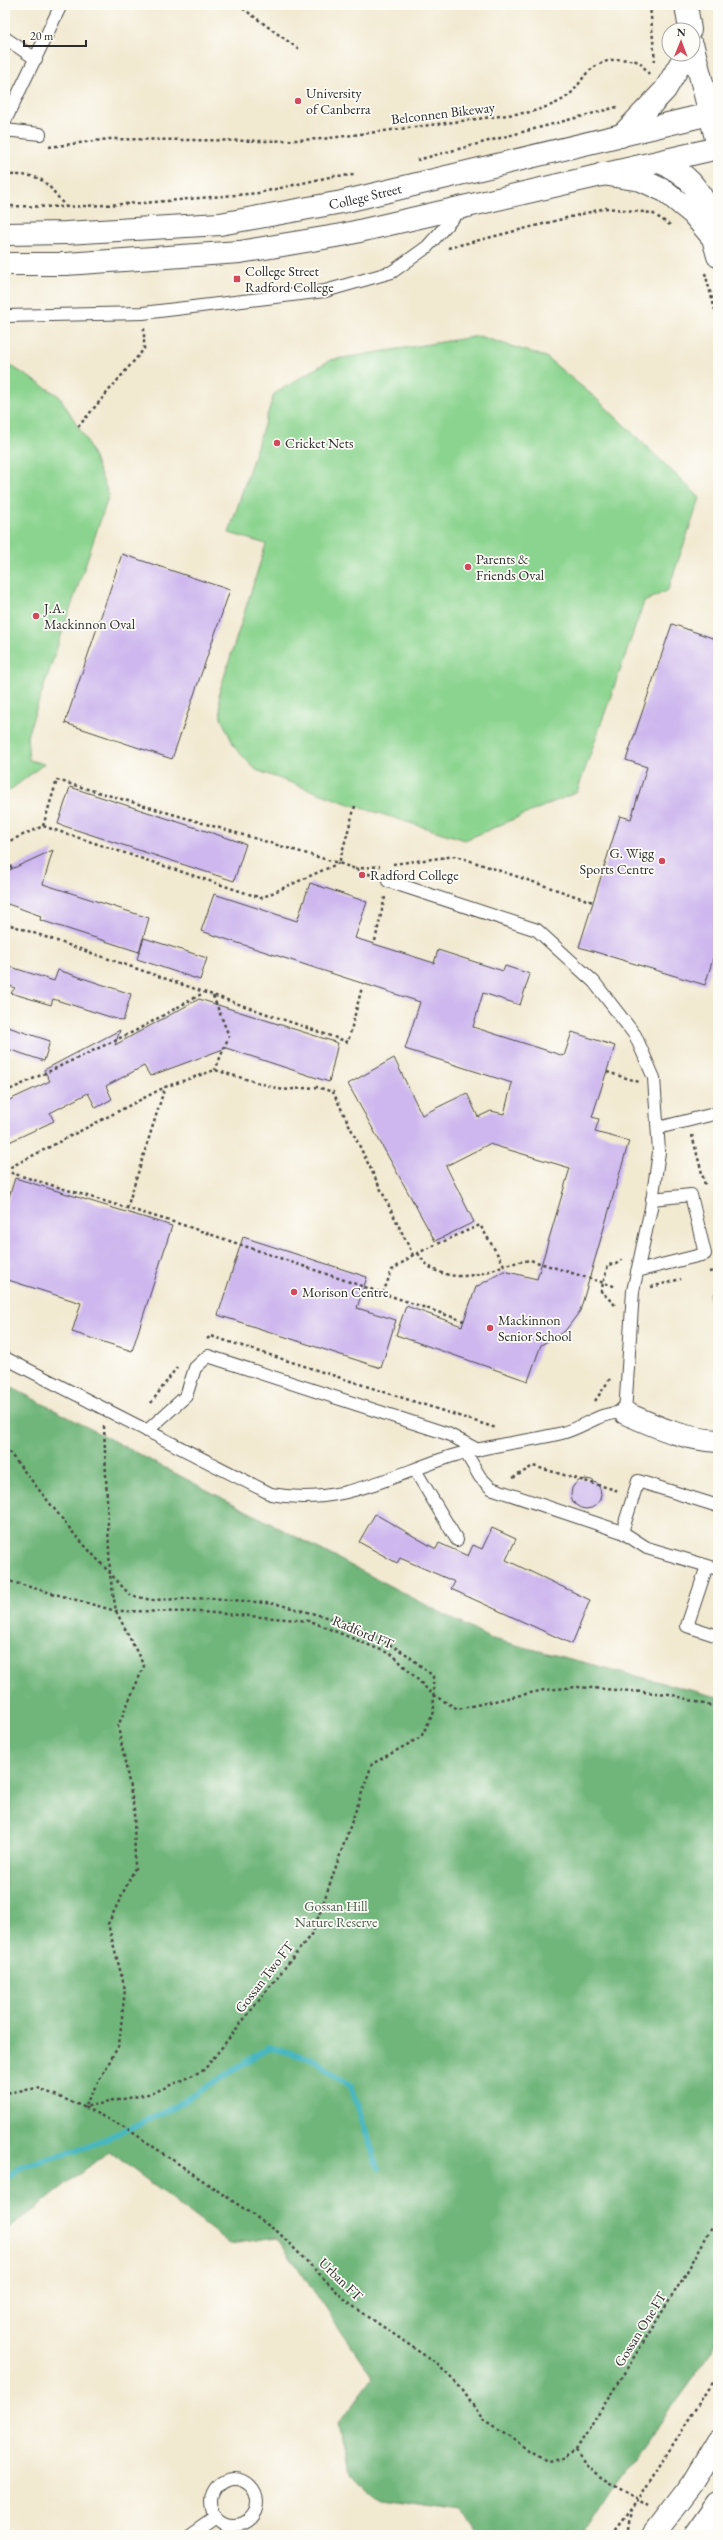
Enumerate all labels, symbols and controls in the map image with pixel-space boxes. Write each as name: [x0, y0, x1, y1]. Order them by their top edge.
scale bar: [24, 22, 86, 48]
north arrow: [661, 22, 701, 62]
text: N: [677, 25, 686, 39]
text: 20 m: [30, 28, 54, 44]
place label: University of Canberra: [306, 84, 371, 118]
marker: University of Canberra: [293, 96, 303, 106]
street label: Belconnen Bikeway: [390, 98, 497, 128]
street label: College Street: [327, 179, 404, 213]
place label: College Street Radford College: [245, 262, 334, 296]
marker: College Street Radford College: [232, 274, 242, 284]
place label: Cricket Nets: [285, 434, 354, 452]
marker: Cricket Nets: [272, 438, 282, 448]
place label: Parents & Friends Oval: [476, 550, 545, 584]
marker: Parents & Friends Oval: [463, 562, 473, 572]
place label: J.A. Mackinnon Oval: [43, 599, 136, 633]
marker: J.A. Mackinnon Oval: [31, 611, 41, 621]
place label: G. Wigg Sports Centre: [580, 844, 655, 878]
marker: G. Wigg Sports Centre: [657, 856, 667, 866]
place label: Radford College: [370, 866, 459, 884]
marker: Radford College: [357, 870, 367, 880]
place label: Morison Centre: [302, 1283, 389, 1301]
marker: Morison Centre: [289, 1287, 299, 1297]
place label: Mackinnon Senior School: [498, 1311, 572, 1345]
marker: Mackinnon Senior School: [485, 1323, 495, 1333]
street label: Radford FT: [330, 1611, 397, 1653]
park label: Gossan Hill Nature Reserve: [295, 1897, 378, 1931]
street label: Gossan Two FT: [231, 1937, 298, 2016]
street label: Urban FT: [315, 2254, 367, 2305]
street label: Gossan One FT: [610, 2288, 670, 2370]

